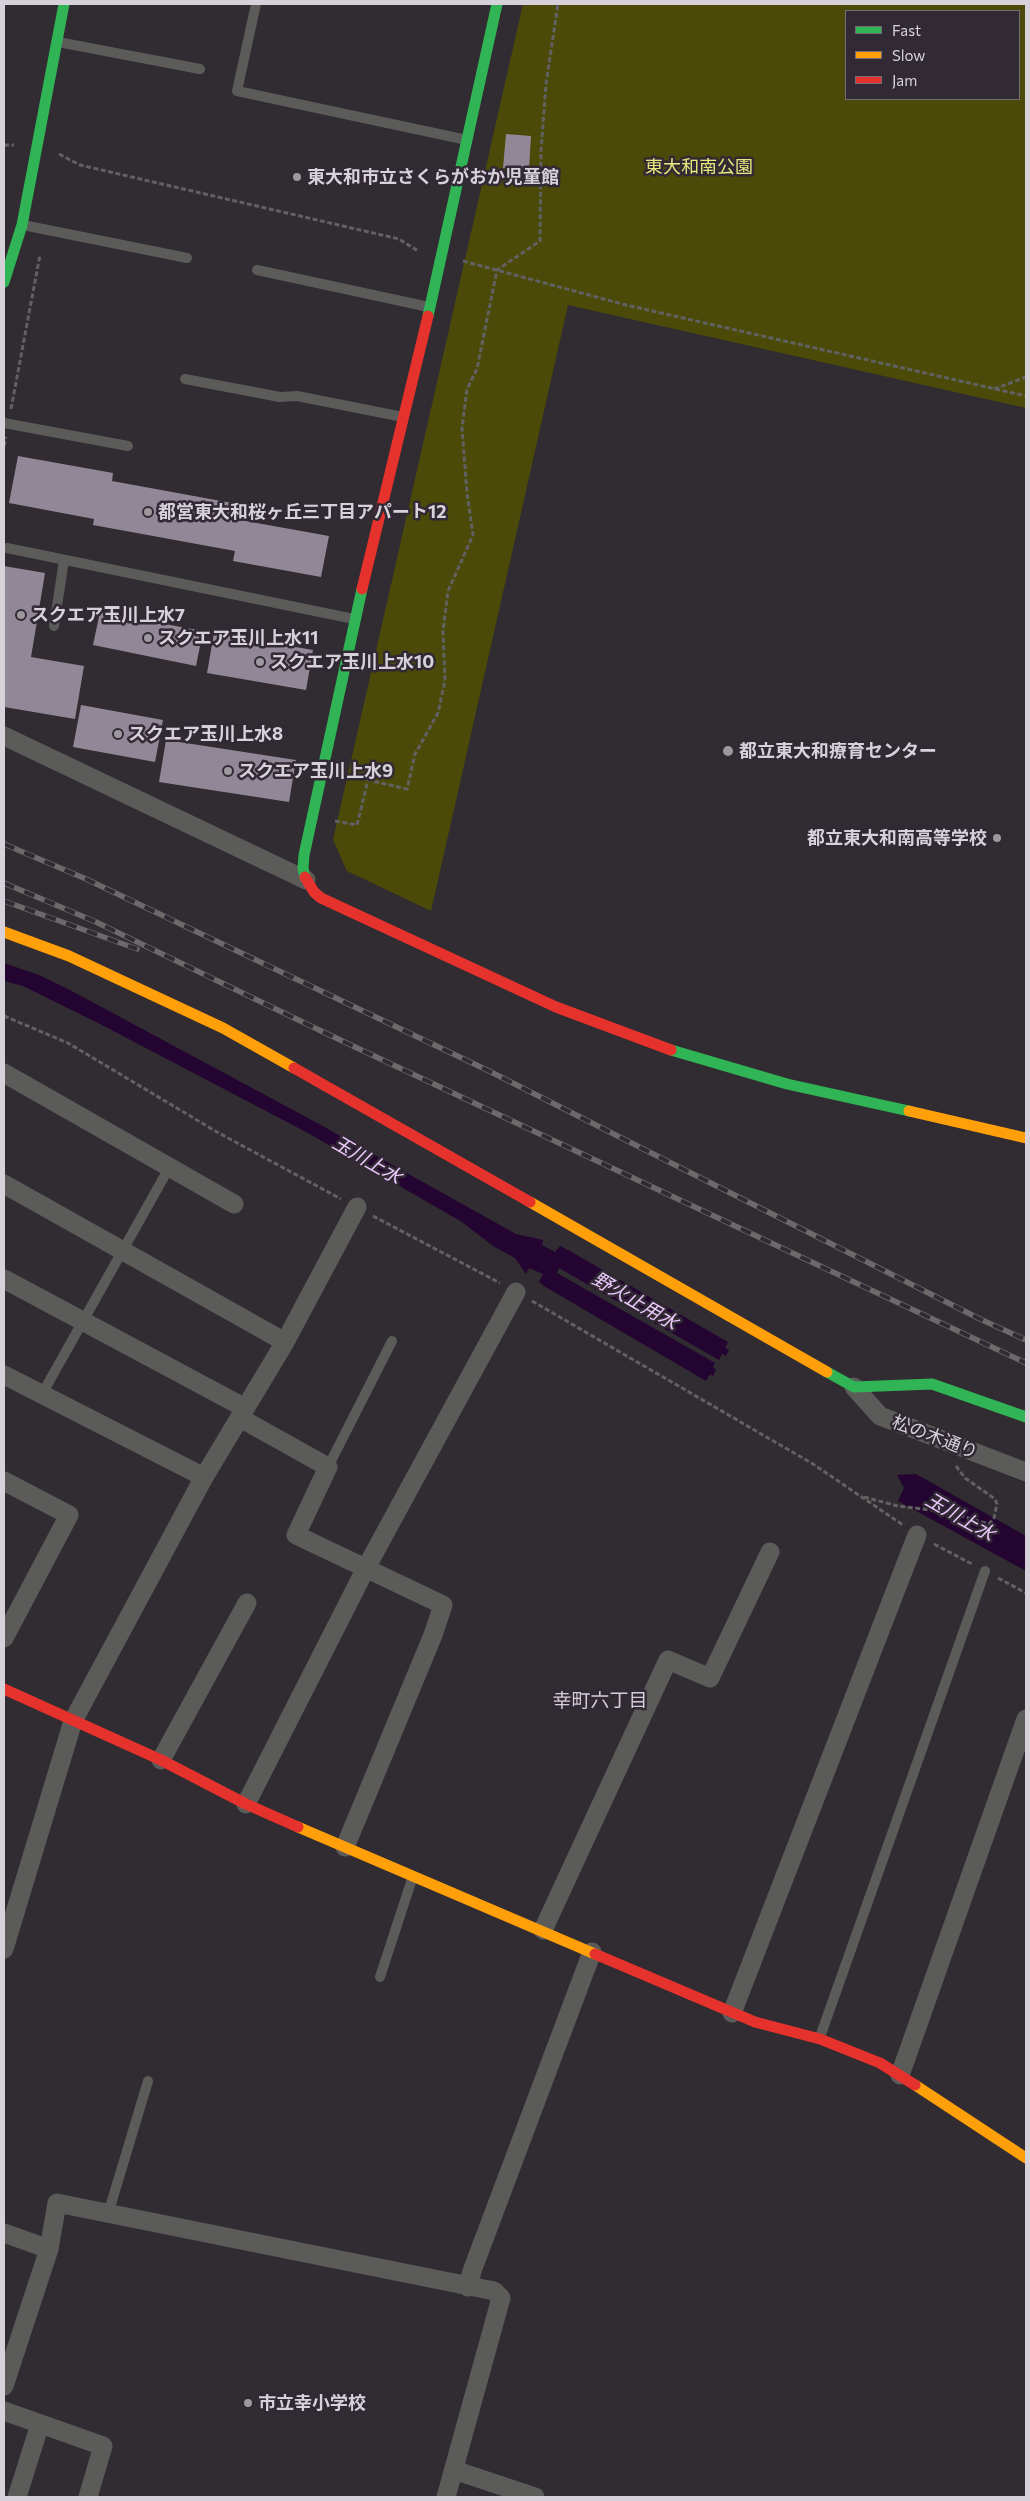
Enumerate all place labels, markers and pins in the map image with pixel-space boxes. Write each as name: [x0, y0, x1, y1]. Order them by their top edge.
place label: 東大和市立さくらがおか児童館: [307, 166, 559, 188]
marker: 東大和市立さくらがおか児童館: [291, 171, 303, 183]
place label: 都営東大和桜ヶ丘三丁目アパート12: [158, 501, 446, 523]
marker: 都営東大和桜ヶ丘三丁目アパート12: [142, 506, 154, 518]
place label: スクエア玉川上水7: [31, 604, 185, 626]
marker: スクエア玉川上水7: [15, 609, 27, 621]
place label: スクエア玉川上水11: [158, 627, 318, 649]
marker: スクエア玉川上水11: [142, 632, 154, 644]
place label: スクエア玉川上水10: [270, 651, 434, 673]
marker: スクエア玉川上水10: [254, 656, 266, 668]
place label: スクエア玉川上水8: [128, 723, 283, 745]
marker: スクエア玉川上水8: [112, 728, 124, 740]
place label: 都立東大和療育センター: [739, 740, 937, 762]
marker: 都立東大和療育センター: [721, 744, 735, 758]
place label: スクエア玉川上水9: [238, 760, 393, 782]
marker: スクエア玉川上水9: [222, 765, 234, 777]
place label: 都立東大和南高等学校: [807, 827, 987, 849]
marker: 都立東大和南高等学校: [991, 832, 1003, 844]
place label: 市立幸小学校: [258, 2392, 366, 2414]
marker: 市立幸小学校: [242, 2397, 254, 2409]

